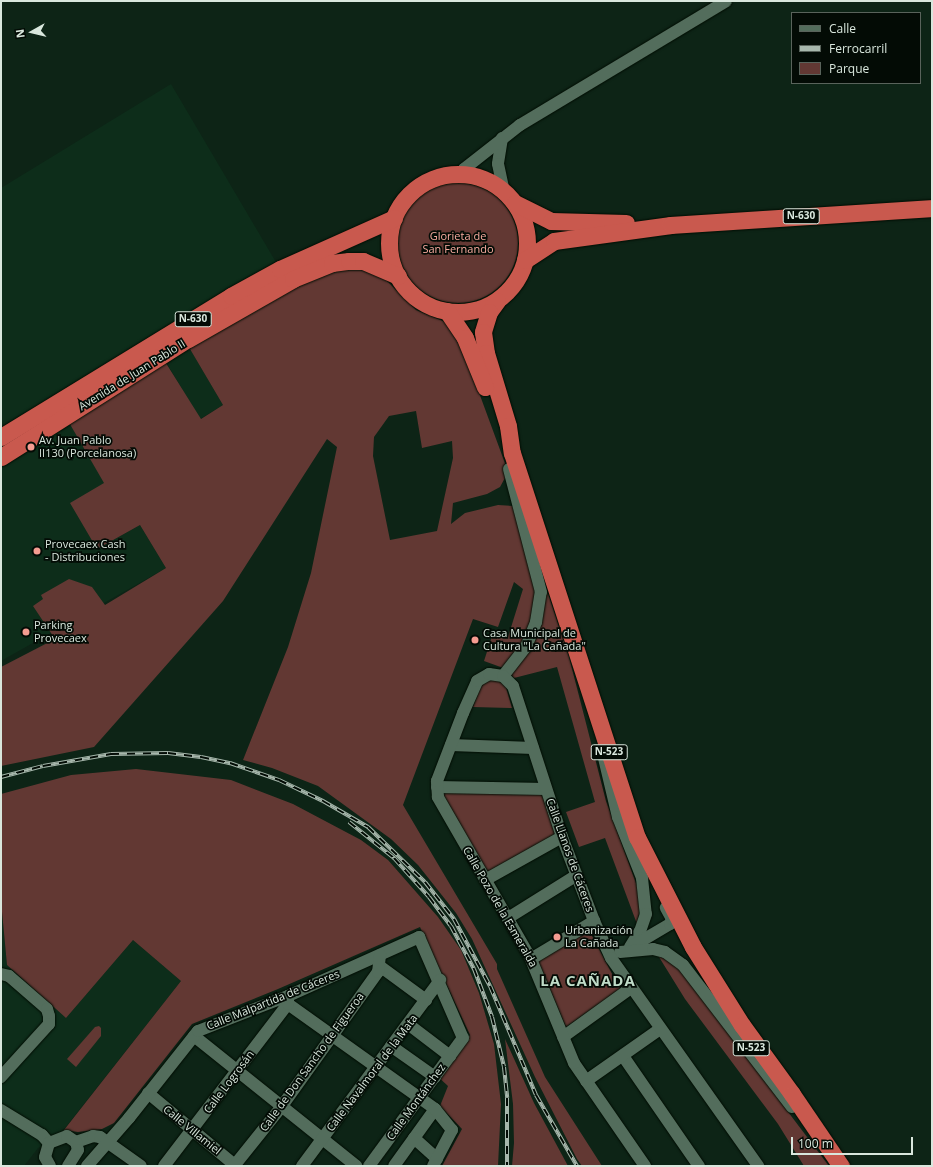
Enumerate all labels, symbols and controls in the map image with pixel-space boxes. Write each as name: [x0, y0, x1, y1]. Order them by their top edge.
north arrow: [12, 12, 52, 52]
legend: [791, 12, 921, 84]
text: Calle: [829, 20, 856, 37]
text: N: [12, 28, 28, 39]
text: Ferrocarril: [829, 40, 887, 57]
text: Parque: [829, 60, 869, 77]
road number: N-630: [782, 208, 820, 224]
park label: Glorieta de San Fernando: [422, 230, 494, 256]
road number: N-630: [174, 311, 212, 327]
street label: Avenida de Juan Pablo II: [76, 337, 188, 413]
place label: Av. Juan Pablo II130 (Porcelanosa): [39, 434, 136, 460]
marker: Av. Juan Pablo II130 (Porcelanosa): [26, 442, 36, 452]
place label: Provecaex Cash - Distribuciones: [45, 538, 126, 564]
marker: Provecaex Cash - Distribuciones: [32, 546, 42, 556]
place label: Parking Provecaex: [34, 619, 87, 645]
marker: Parking Provecaex: [21, 627, 31, 637]
place label: Casa Municipal de Cultura "La Cañada": [483, 627, 586, 653]
marker: Casa Municipal de Cultura "La Cañada": [470, 635, 480, 645]
road number: N-523: [590, 744, 628, 760]
street label: Calle Llanos de Cáceres: [543, 796, 597, 914]
street label: Calle Pozo de la Esmeralda: [460, 844, 540, 970]
place label: Urbanización La Cañada: [565, 924, 633, 950]
marker: Urbanización La Cañada: [552, 932, 562, 942]
street label: Calle Malpartida de Cáceres: [205, 967, 341, 1033]
district label: LA CAÑADA: [540, 972, 636, 990]
street label: Calle de Don Sancho de Figueroa: [257, 990, 367, 1134]
street label: Calle Navalmoral de la Mata: [324, 1012, 420, 1134]
road number: N-523: [732, 1040, 770, 1056]
street label: Calle Logrosán: [201, 1048, 257, 1116]
street label: Calle Montánchez: [384, 1061, 448, 1143]
street label: Calle Villamiel: [160, 1103, 224, 1157]
scale bar: [793, 1129, 915, 1155]
text: 100 m: [798, 1135, 833, 1152]

